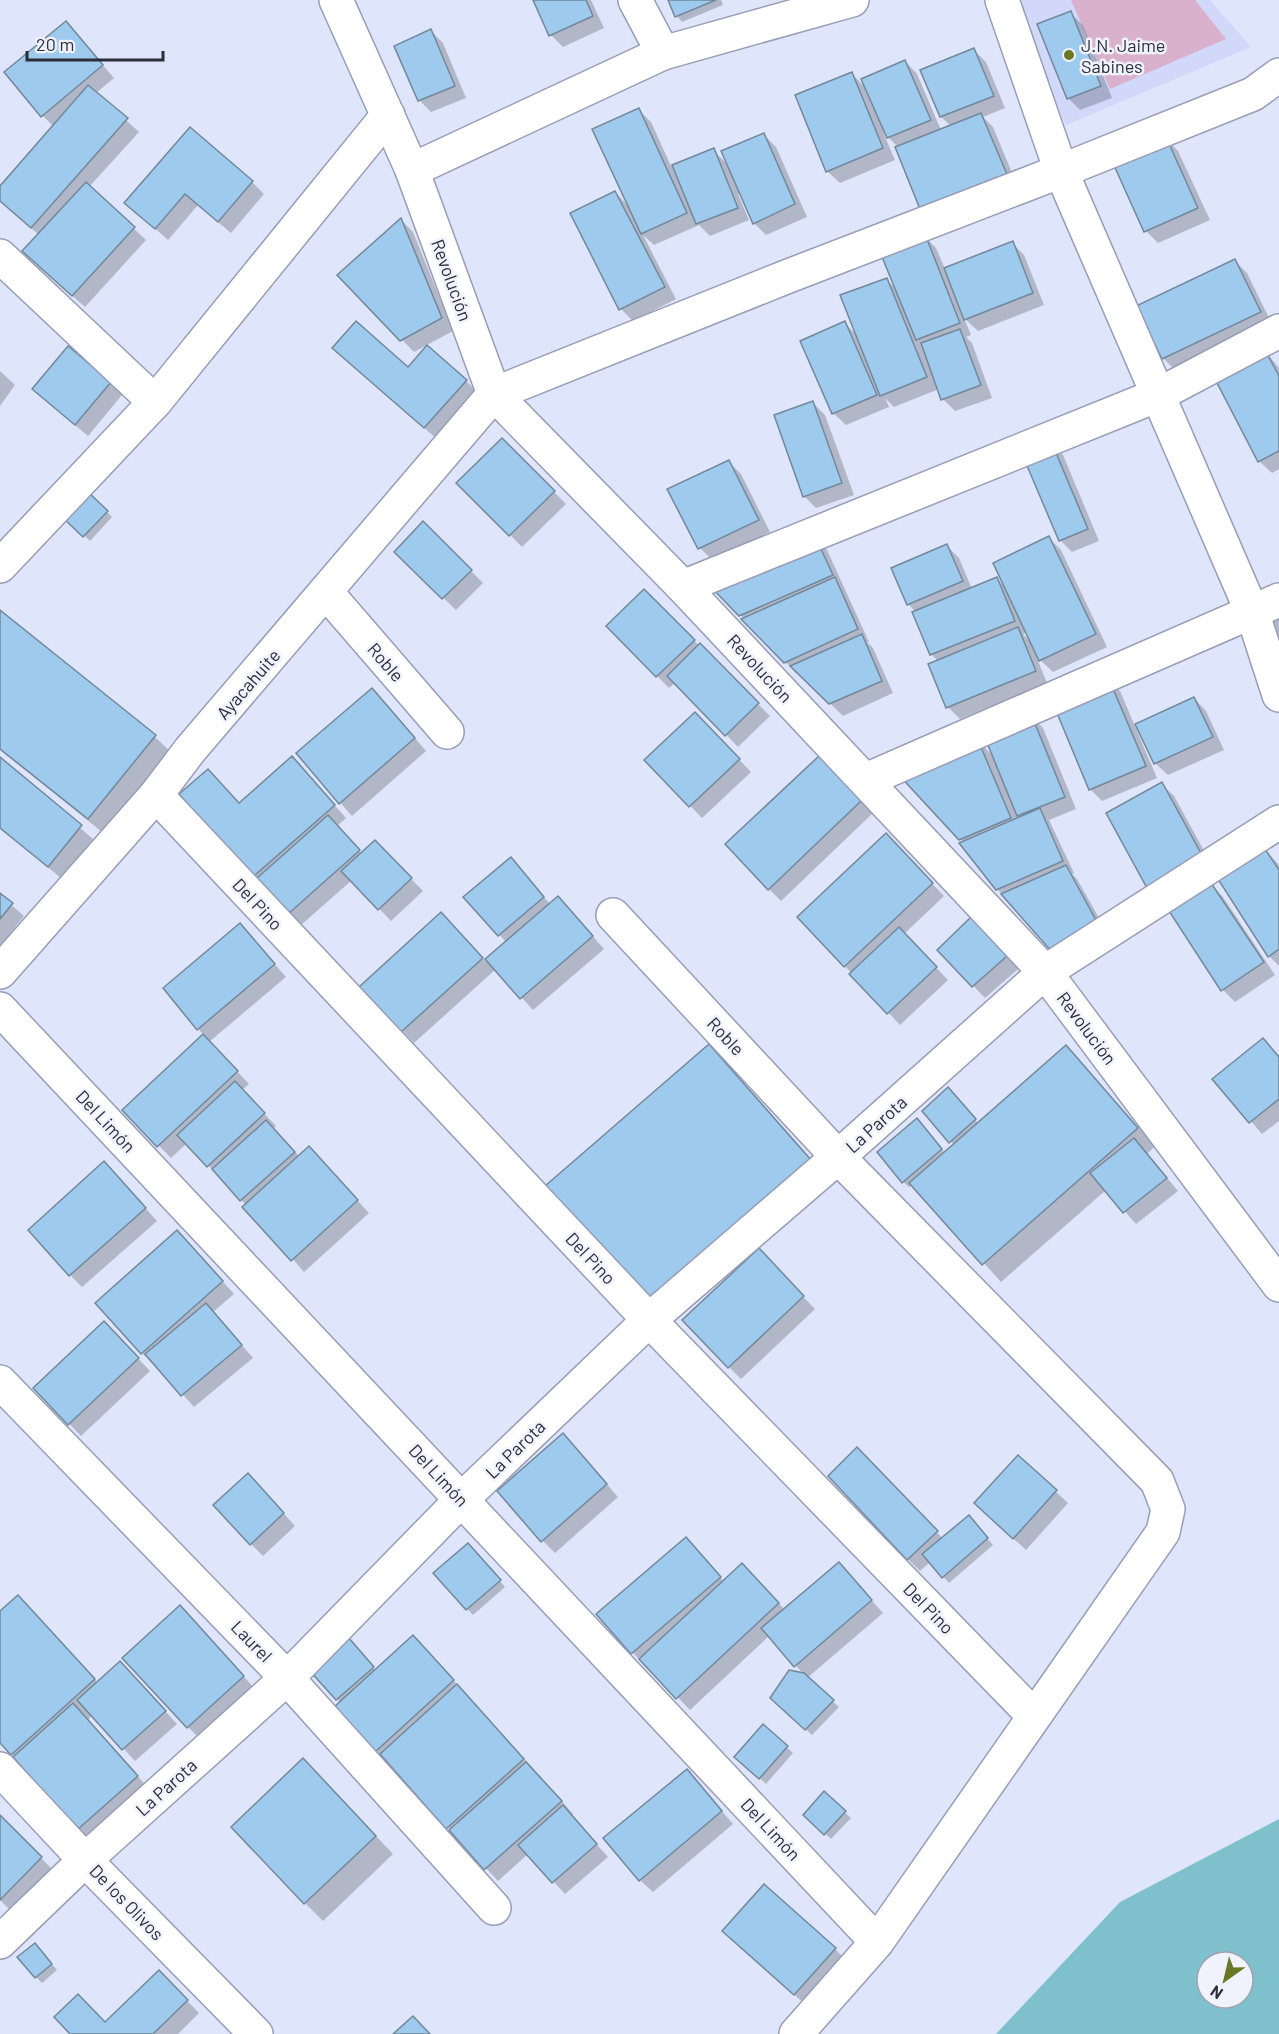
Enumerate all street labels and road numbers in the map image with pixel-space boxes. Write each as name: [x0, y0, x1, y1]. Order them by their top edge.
street label: Revolución: [427, 236, 477, 324]
street label: Revolución: [723, 629, 797, 707]
street label: Roble: [363, 638, 409, 686]
street label: Ayacahuite: [211, 644, 285, 724]
street label: Del Pino: [228, 873, 288, 935]
street label: Revolución: [1052, 987, 1122, 1069]
street label: Roble: [703, 1012, 749, 1060]
street label: Del Limón: [72, 1085, 140, 1157]
street label: La Parota: [841, 1091, 911, 1157]
street label: Del Pino: [561, 1227, 621, 1289]
street label: La Parota: [480, 1415, 550, 1483]
street label: Del Limón: [405, 1439, 473, 1511]
street label: Del Pino: [899, 1578, 959, 1638]
street label: Laurel: [227, 1616, 277, 1666]
street label: La Parota: [131, 1754, 201, 1820]
street label: Del Limón: [737, 1793, 805, 1865]
street label: De los Olivos: [85, 1859, 169, 1945]

